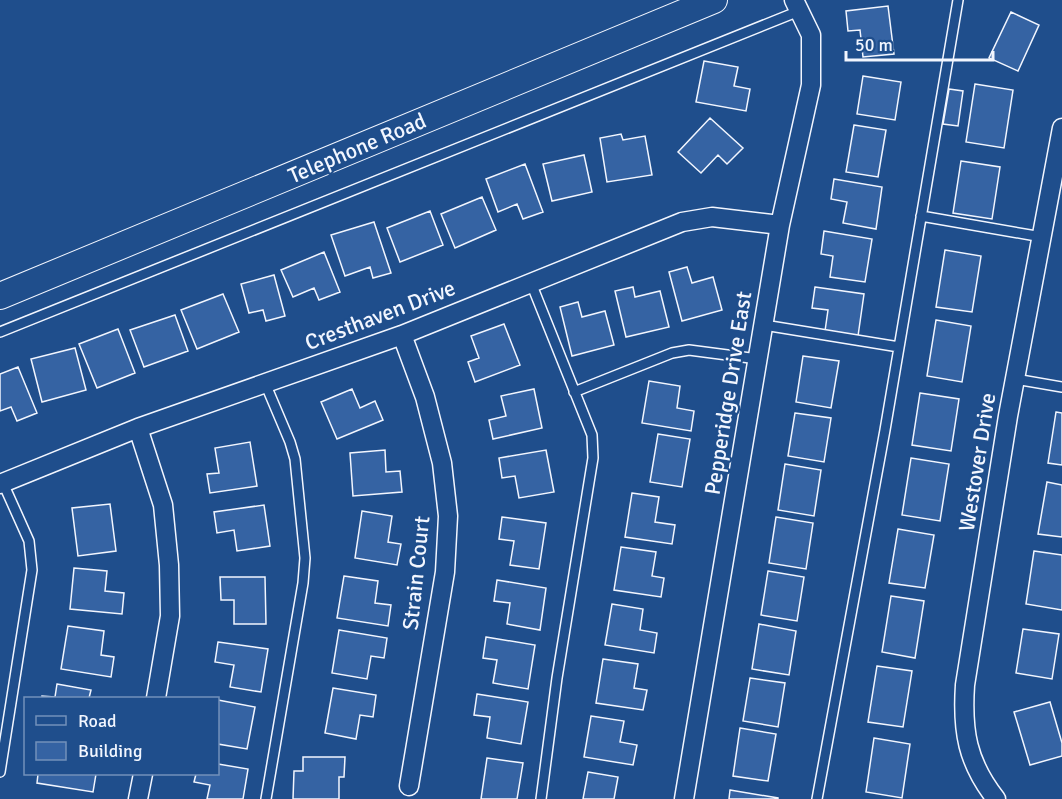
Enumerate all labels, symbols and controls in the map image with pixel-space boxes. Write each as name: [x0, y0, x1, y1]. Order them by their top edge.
scale bar: [846, 24, 993, 62]
text: 50 m: [855, 34, 893, 56]
street label: Telephone Road: [284, 107, 430, 189]
street label: Cresthaven Drive: [301, 274, 459, 356]
street label: Pepperidge Drive East: [699, 289, 757, 497]
street label: Westover Drive: [953, 391, 1001, 533]
street label: Strain Court: [397, 514, 435, 631]
legend: [24, 697, 219, 775]
text: Road: [78, 710, 117, 732]
text: Building: [78, 740, 142, 762]

